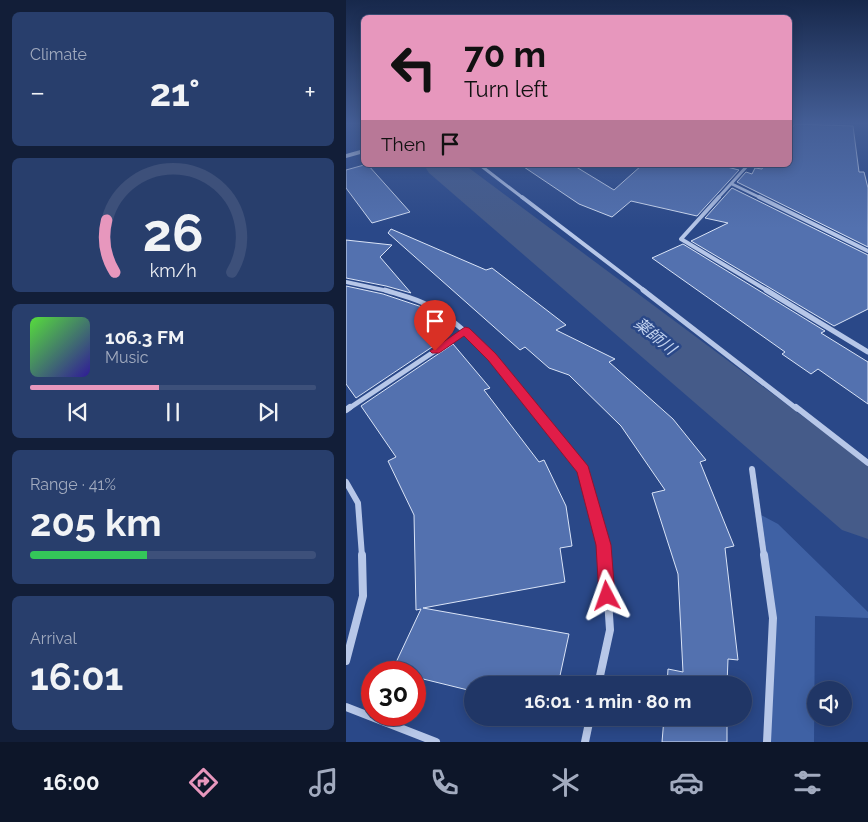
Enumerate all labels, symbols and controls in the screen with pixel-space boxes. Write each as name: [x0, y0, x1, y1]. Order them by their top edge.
text: 70 m: [464, 34, 546, 75]
icon: left: [381, 35, 446, 100]
text: Climate: [30, 45, 87, 64]
text: 21°: [150, 70, 200, 115]
text: −: [30, 76, 45, 109]
text: +: [304, 76, 316, 109]
text: Turn left: [464, 76, 548, 102]
icon: arrive: [436, 130, 464, 158]
text: Then: [381, 133, 426, 155]
text: 26: [143, 202, 203, 263]
text: km/h: [149, 260, 197, 281]
pin: [414, 300, 456, 351]
icon: arrive: [421, 307, 449, 335]
water label: 薬師川: [630, 314, 681, 360]
text: 106.3 FM: [105, 326, 184, 348]
text: Music: [105, 348, 149, 367]
icon: previous: [64, 398, 92, 426]
icon: pause: [159, 398, 187, 426]
icon: next: [254, 398, 282, 426]
text: Range · 41%: [30, 475, 116, 494]
text: 205 km: [30, 500, 162, 545]
position arrow: [580, 569, 632, 621]
text: Arrival: [30, 629, 77, 648]
text: 16:01: [30, 654, 123, 699]
speed limit sign: 30: [361, 661, 426, 726]
map controls: [807, 681, 852, 726]
button: sound: [807, 681, 852, 726]
text: 16:01 · 1 min · 80 m: [525, 690, 691, 712]
icon: directions: [186, 765, 221, 800]
icon: music: [306, 765, 341, 800]
icon: phone: [427, 765, 462, 800]
icon: climate: [548, 765, 583, 800]
icon: car: [669, 765, 704, 800]
icon: filters: [790, 765, 825, 800]
text: 16:00: [43, 769, 100, 795]

